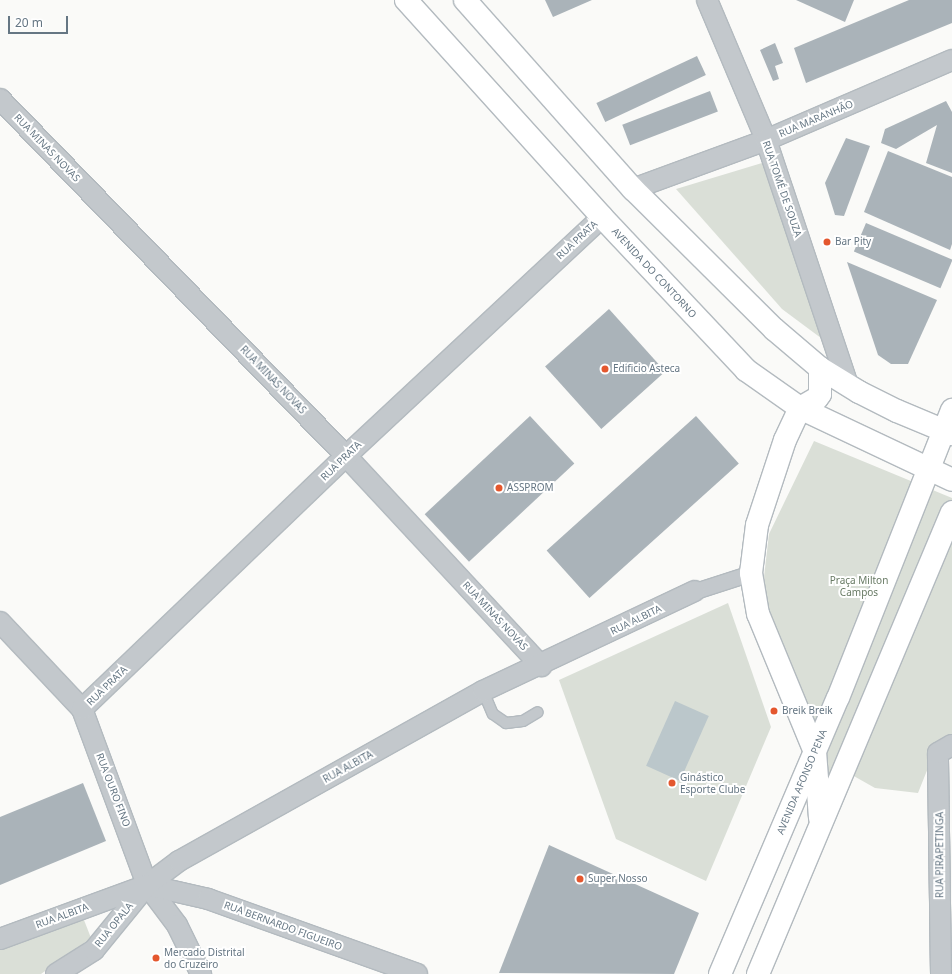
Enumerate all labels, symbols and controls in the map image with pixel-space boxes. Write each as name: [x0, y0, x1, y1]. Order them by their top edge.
scale bar: [10, 8, 70, 34]
text: 20 m: [15, 14, 43, 31]
street label: RUA MARANHÃO: [777, 98, 855, 140]
street label: RUA MINAS NOVAS: [12, 112, 82, 184]
street label: RUA TOMÉ DE SOUZA: [760, 139, 804, 239]
street label: RUA PRATA: [554, 218, 600, 262]
street label: AVENIDA DO CONTORNO: [609, 226, 699, 320]
place label: Bar Pity: [835, 236, 871, 248]
marker: Bar Pity: [822, 237, 832, 247]
street label: RUA MINAS NOVAS: [238, 344, 308, 416]
place label: Edificio Asteca: [613, 363, 680, 375]
marker: Edificio Asteca: [600, 364, 610, 374]
street label: RUA PRATA: [318, 439, 364, 483]
place label: ASSPROM: [507, 482, 554, 494]
marker: ASSPROM: [494, 483, 504, 493]
park label: Praça Milton Campos: [830, 574, 888, 598]
street label: RUA MINAS NOVAS: [460, 579, 530, 653]
street label: RUA ALBITA: [609, 603, 663, 637]
street label: RUA PRATA: [84, 664, 130, 708]
place label: Breik Breik: [782, 705, 833, 717]
marker: Breik Breik: [769, 706, 779, 716]
street label: AVENIDA AFONSO PENA: [774, 728, 830, 836]
street label: RUA ALBITA: [321, 748, 375, 786]
street label: RUA OURO FINO: [93, 751, 133, 829]
place label: Ginástico Esporte Clube: [680, 771, 745, 794]
marker: Ginástico Esporte Clube: [667, 778, 677, 788]
street label: RUA PIRAPETINGA: [934, 812, 946, 898]
place label: Super Nosso: [588, 873, 647, 885]
marker: Super Nosso: [575, 874, 585, 884]
street label: RUA BERNARDO FIGUEIRO: [222, 899, 344, 953]
street label: RUA OPALA: [92, 900, 136, 950]
street label: RUA ALBITA: [34, 901, 90, 931]
place label: Mercado Distrital do Cruzeiro: [164, 946, 245, 970]
marker: Mercado Distrital do Cruzeiro: [151, 953, 161, 963]

